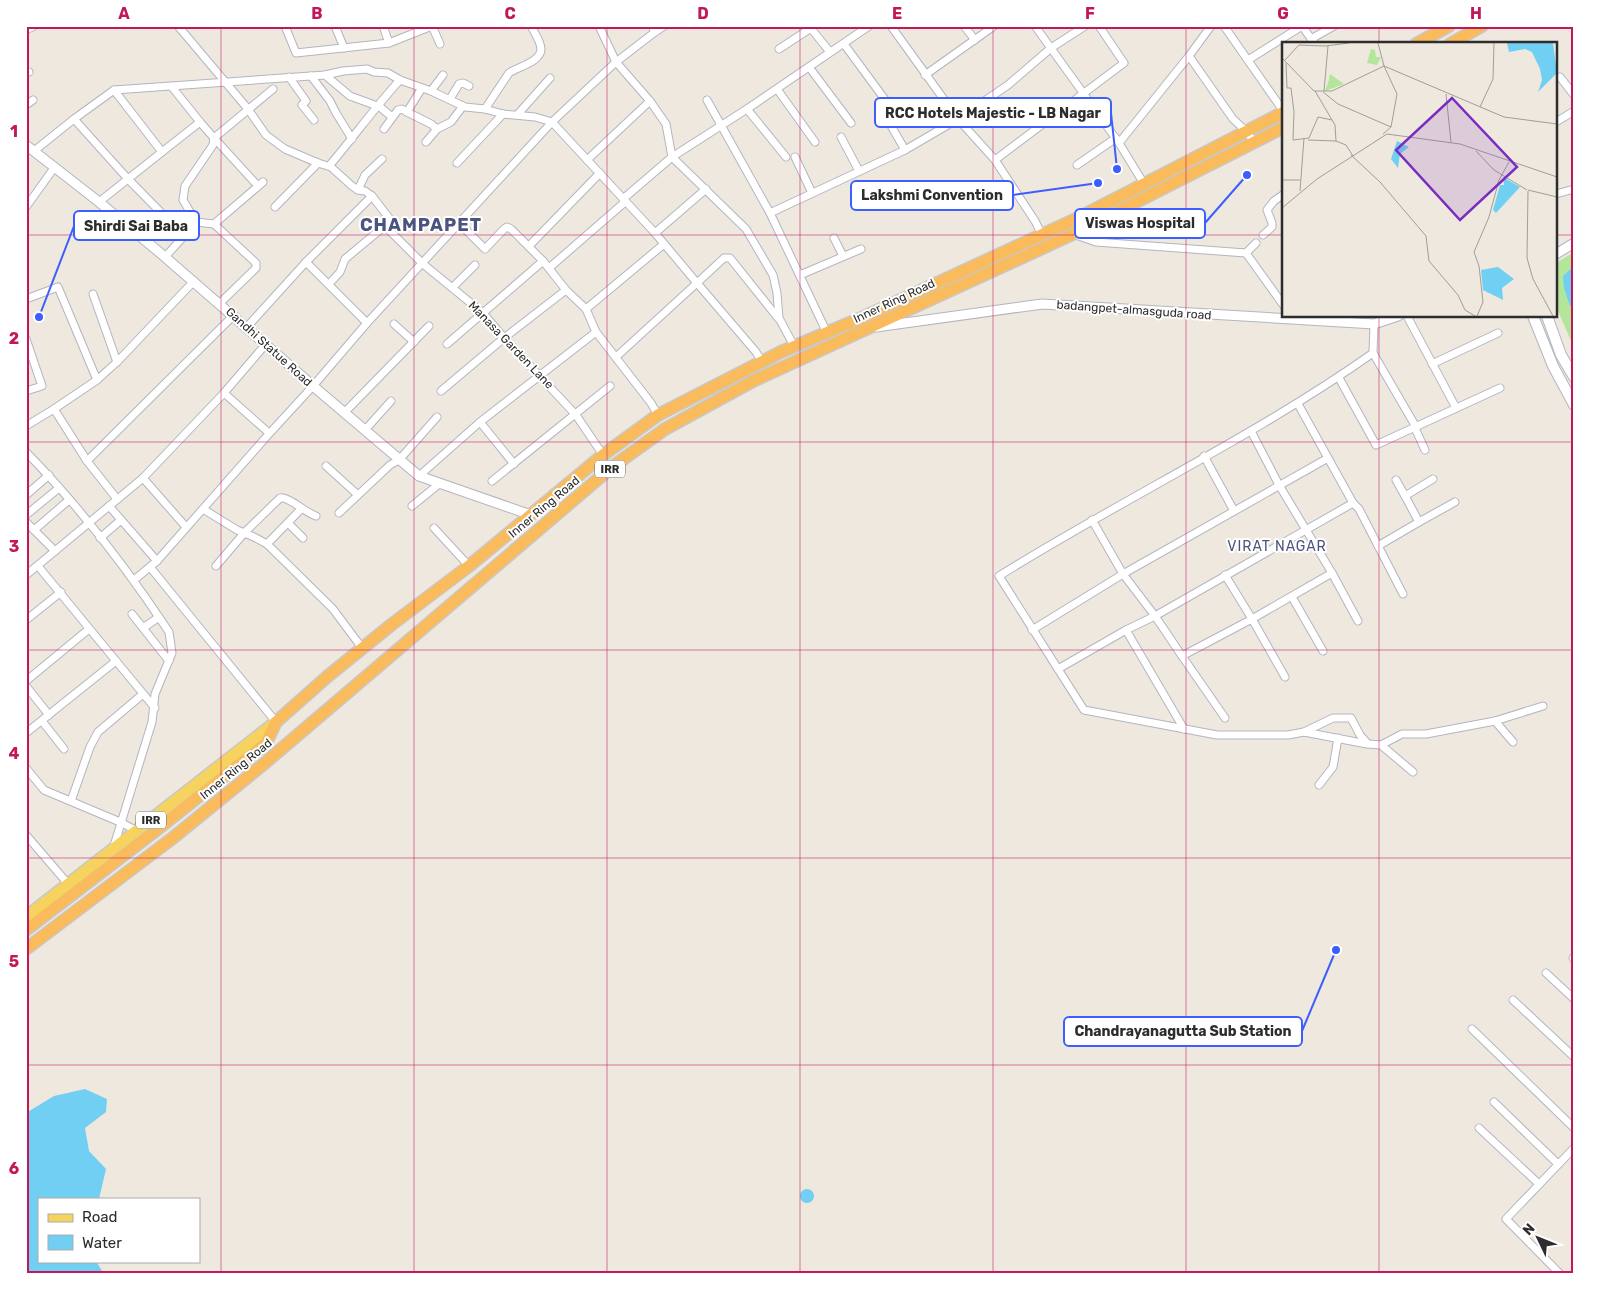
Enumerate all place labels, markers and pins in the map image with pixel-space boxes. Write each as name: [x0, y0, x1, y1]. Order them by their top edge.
callout: RCC Hotels Majestic - LB Nagar: [875, 98, 1111, 127]
callout: Lakshmi Convention: [851, 181, 1013, 210]
callout: Viswas Hospital: [1075, 209, 1205, 238]
callout: Shirdi Sai Baba: [74, 211, 199, 240]
callout: Chandrayanagutta Sub Station: [1064, 1017, 1302, 1046]

